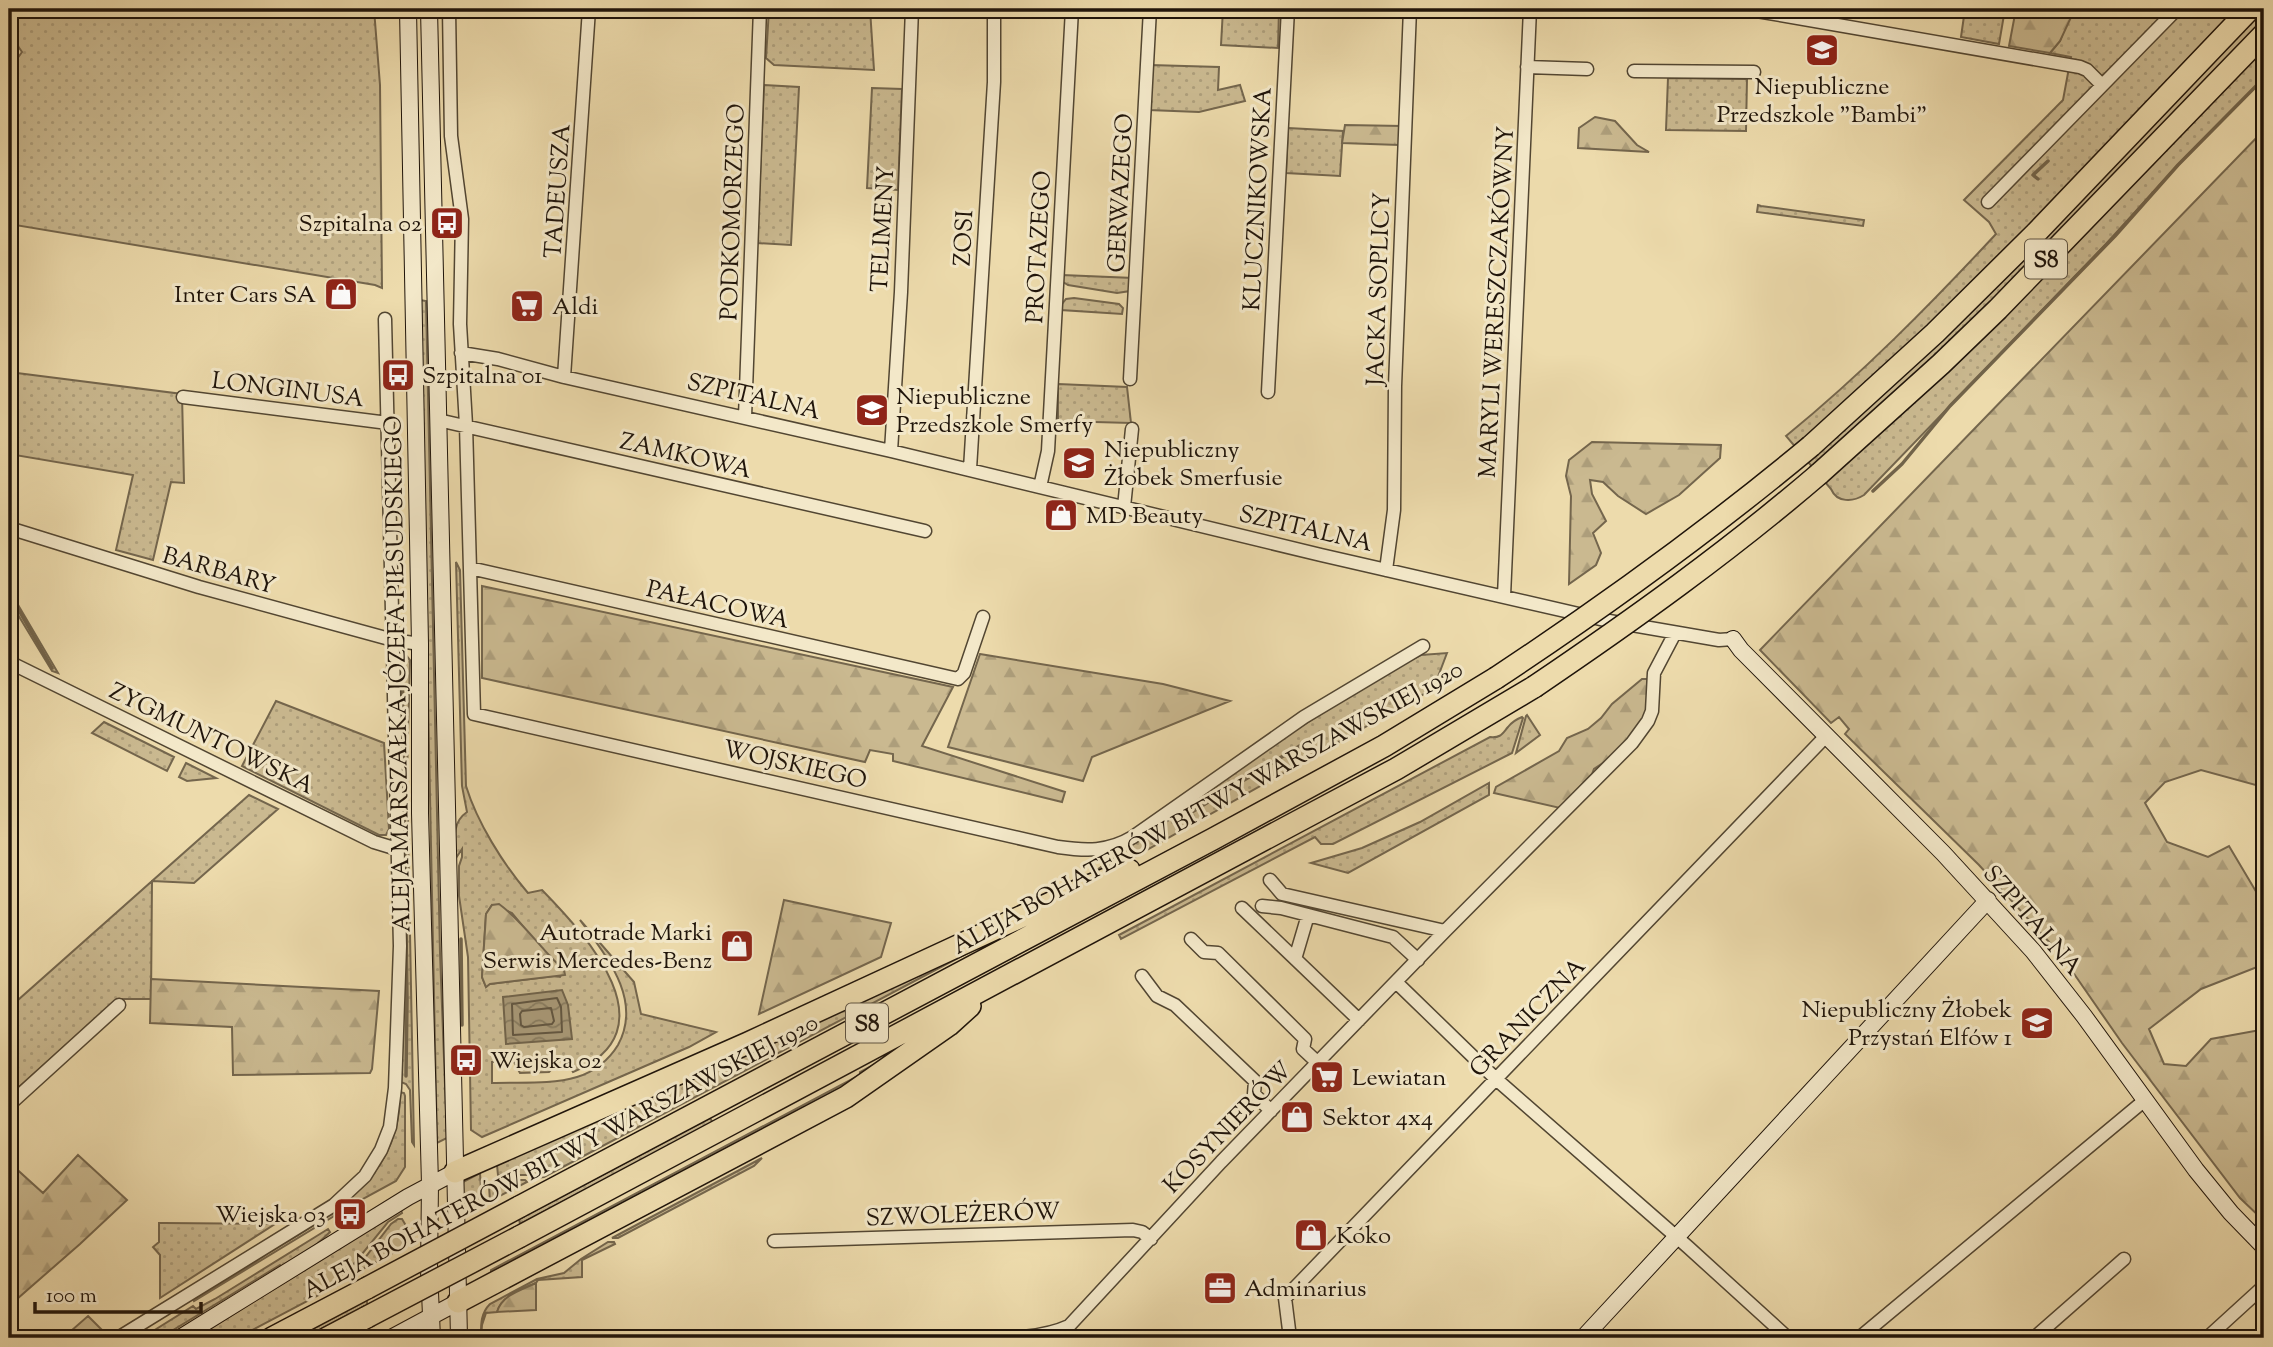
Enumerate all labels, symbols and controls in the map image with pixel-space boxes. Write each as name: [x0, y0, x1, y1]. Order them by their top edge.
school or university icon: Niepubliczne Przedszkole "Bambi": [1803, 31, 1841, 69]
place label: Niepubliczne Przedszkole "Bambi": [1717, 71, 1927, 133]
street label: KLUCZNIKOWSKA: [1236, 86, 1282, 312]
street label: PODKOMORZEGO: [713, 103, 755, 321]
street label: GERWAZEGO: [1101, 113, 1143, 274]
street label: TADEUSZA: [537, 122, 581, 259]
street label: MARYLI WERESZCZAKÓWNY: [1472, 125, 1524, 479]
street label: TELIMENY: [864, 165, 904, 293]
street label: PROTAZEGO: [1019, 170, 1061, 324]
street label: JACKA SOPLICY: [1360, 192, 1400, 388]
bus stop icon: Szpitalna 02: [428, 204, 466, 242]
place label: Szpitalna 02: [299, 208, 422, 242]
street label: ZOSI: [947, 209, 983, 267]
road number: S8: [2025, 240, 2067, 278]
shop icon: Inter Cars SA: [322, 275, 360, 313]
place label: Inter Cars SA: [174, 279, 317, 313]
supermarket icon: Aldi: [508, 287, 546, 325]
place label: Aldi: [552, 291, 599, 325]
bus stop icon: Szpitalna 01: [379, 356, 417, 394]
place label: Szpitalna 01: [422, 360, 542, 394]
street label: LONGINUSA: [210, 365, 366, 417]
street label: SZPITALNA: [683, 366, 824, 430]
place label: Niepubliczne Przedszkole Smerfy: [896, 381, 1093, 443]
school or university icon: Niepubliczne Przedszkole Smerfy: [853, 391, 891, 429]
street label: ALEJA MARSZAŁKA JÓZEFA PIŁSUDSKIEGO: [377, 415, 421, 933]
street label: ZAMKOWA: [616, 425, 755, 489]
place label: Niepubliczny Żłobek Smerfusie: [1104, 434, 1283, 496]
school or university icon: Niepubliczny Żłobek Smerfusie: [1060, 444, 1098, 482]
shop icon: MD Beauty: [1042, 496, 1080, 534]
street label: SZPITALNA: [1235, 498, 1376, 562]
place label: MD Beauty: [1086, 500, 1203, 534]
street label: BARBARY: [158, 540, 279, 604]
street label: PAŁACOWA: [643, 573, 793, 639]
street label: ALEJA BOHATERÓW BITWY WARSZAWSKIEJ 1920: [946, 653, 1470, 964]
street label: ZYGMUNTOWSKA: [103, 675, 320, 804]
street label: WOJSKIEGO: [719, 733, 870, 799]
street label: SZPITALNA: [1974, 859, 2089, 984]
place label: Autotrade Marki Serwis Mercedes-Benz: [483, 917, 712, 979]
shop icon: Autotrade Marki Serwis Mercedes-Benz: [718, 927, 756, 965]
street label: GRANICZNA: [1463, 951, 1595, 1086]
place label: Niepubliczny Żłobek Przystań Elfów 1: [1801, 994, 2012, 1056]
road number: S8: [846, 1004, 888, 1042]
school or university icon: Niepubliczny Żłobek Przystań Elfów 1: [2018, 1004, 2056, 1042]
street label: ALEJA BOHATERÓW BITWY WARSZAWSKIEJ 1920: [297, 1007, 825, 1309]
bus stop icon: Wiejska 02: [447, 1041, 485, 1079]
place label: Wiejska 02: [490, 1045, 602, 1079]
street label: KOSYNIERÓW: [1156, 1054, 1301, 1202]
supermarket icon: Lewiatan: [1308, 1058, 1346, 1096]
place label: Lewiatan: [1352, 1062, 1446, 1096]
shop icon: Sektor 4x4: [1278, 1098, 1316, 1136]
place label: Sektor 4x4: [1322, 1102, 1433, 1136]
bus stop icon: Wiejska 03: [331, 1195, 369, 1233]
street label: SZWOLEŻERÓW: [865, 1196, 1061, 1236]
place label: Wiejska 03: [215, 1199, 326, 1233]
shop icon: Koko: [1292, 1216, 1330, 1254]
place label: Koko: [1336, 1220, 1391, 1254]
office icon: Adminarius: [1201, 1269, 1239, 1307]
scale bar: [35, 1270, 201, 1314]
place label: Adminarius: [1244, 1273, 1366, 1307]
text: 100 m: [46, 1282, 97, 1312]

